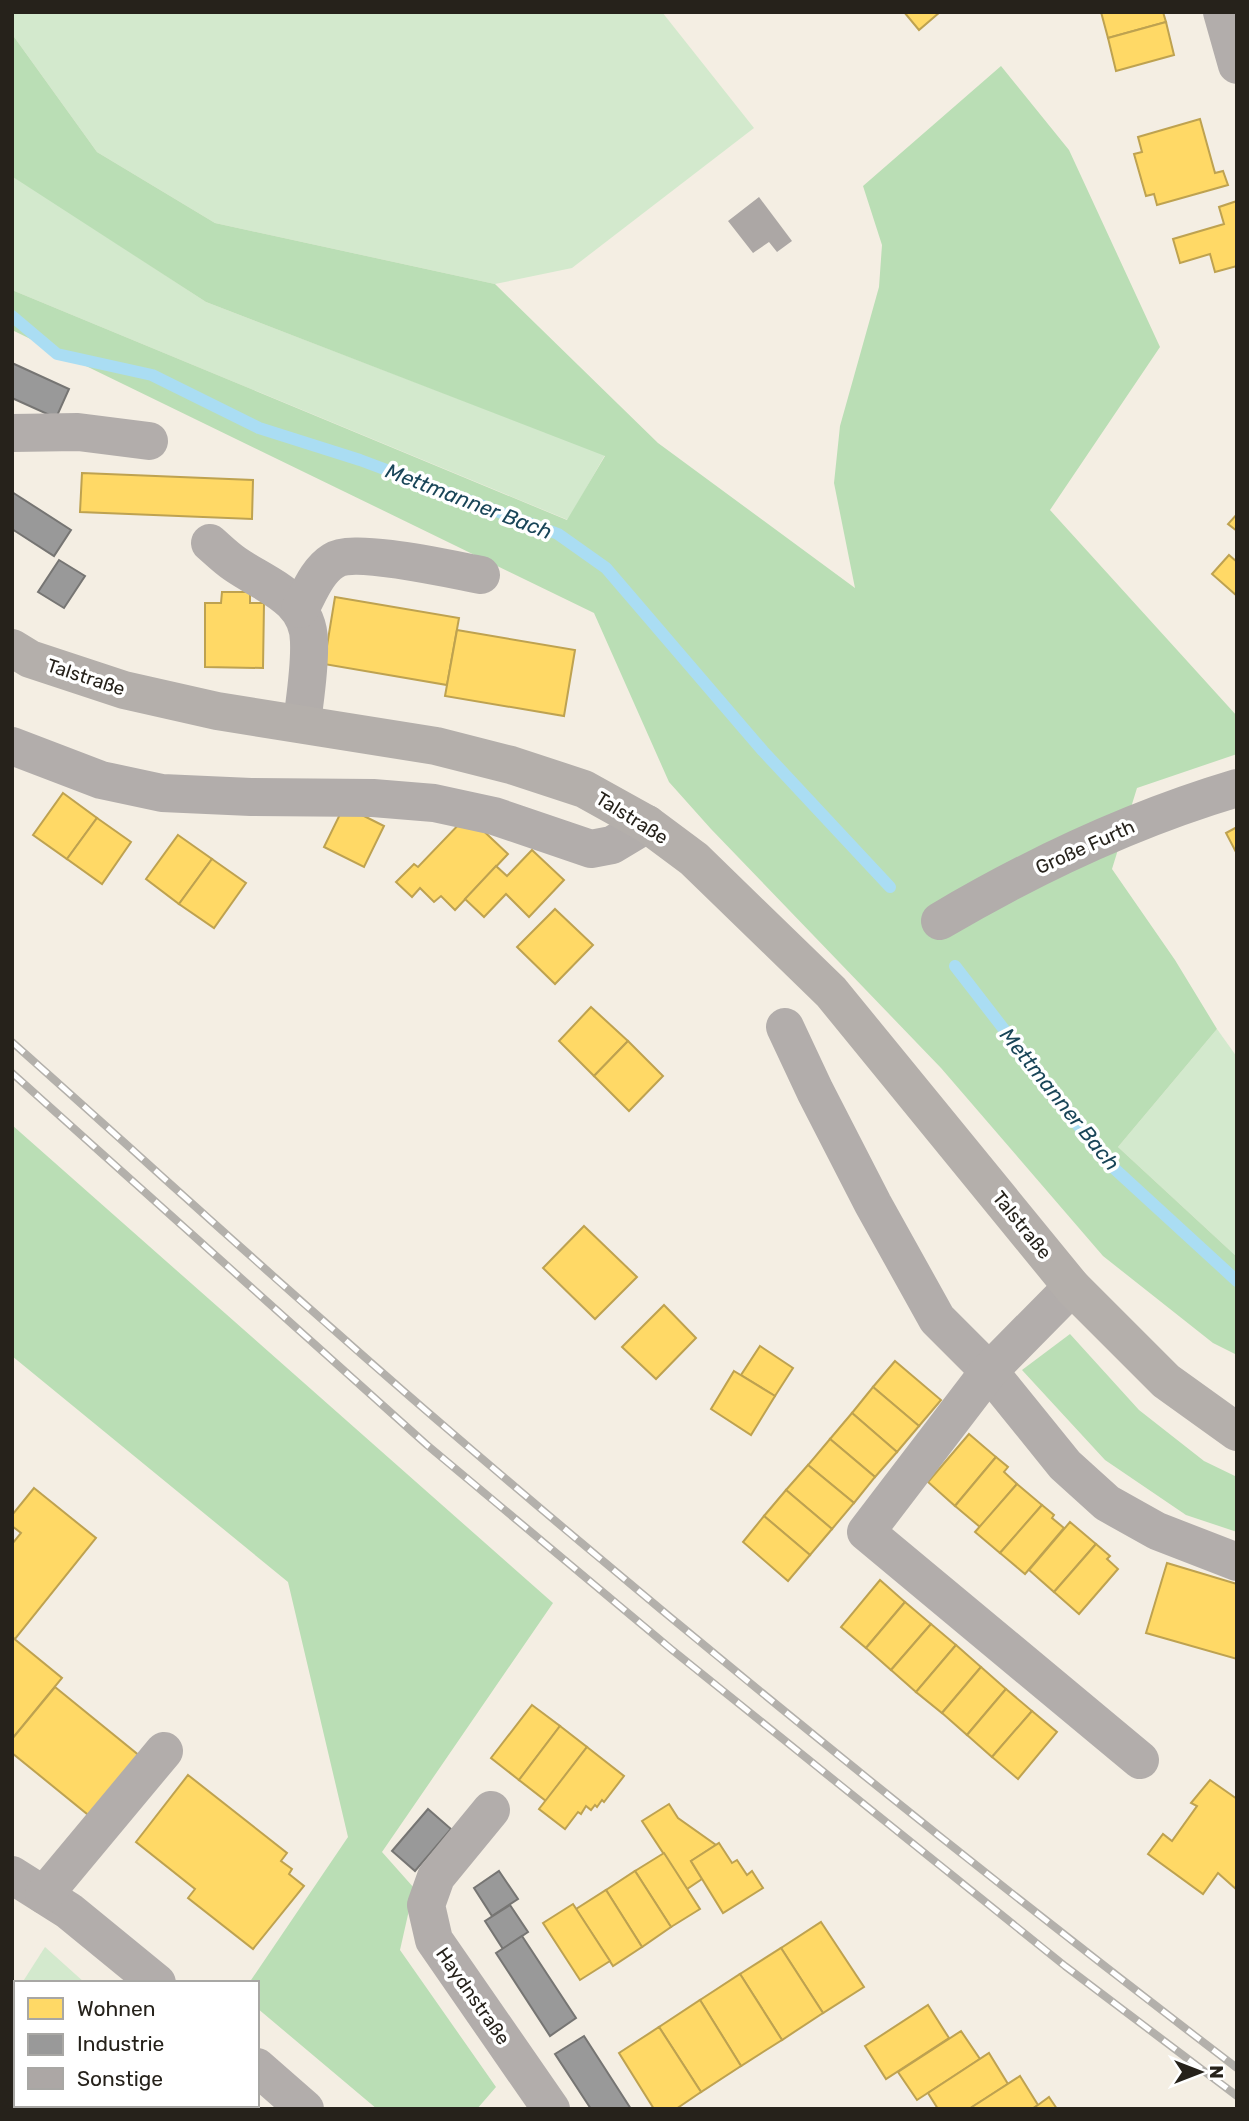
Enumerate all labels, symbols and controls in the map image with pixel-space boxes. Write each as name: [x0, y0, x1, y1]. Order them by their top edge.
water label: Mettmanner Bach: [382, 458, 556, 544]
street label: Talstraße: [44, 654, 128, 700]
street label: Talstraße: [592, 787, 672, 849]
street label: Große Furth: [1032, 815, 1138, 879]
water label: Mettmanner Bach: [995, 1023, 1125, 1175]
street label: Talstraße: [988, 1186, 1056, 1264]
street label: Haydnstraße: [431, 1943, 515, 2049]
legend: [14, 1981, 259, 2107]
text: Wohnen: [77, 1996, 155, 2021]
text: Industrie: [77, 2031, 164, 2056]
north arrow: [1165, 2037, 1235, 2107]
text: N: [1205, 2065, 1228, 2079]
text: Sonstige: [77, 2066, 163, 2091]

